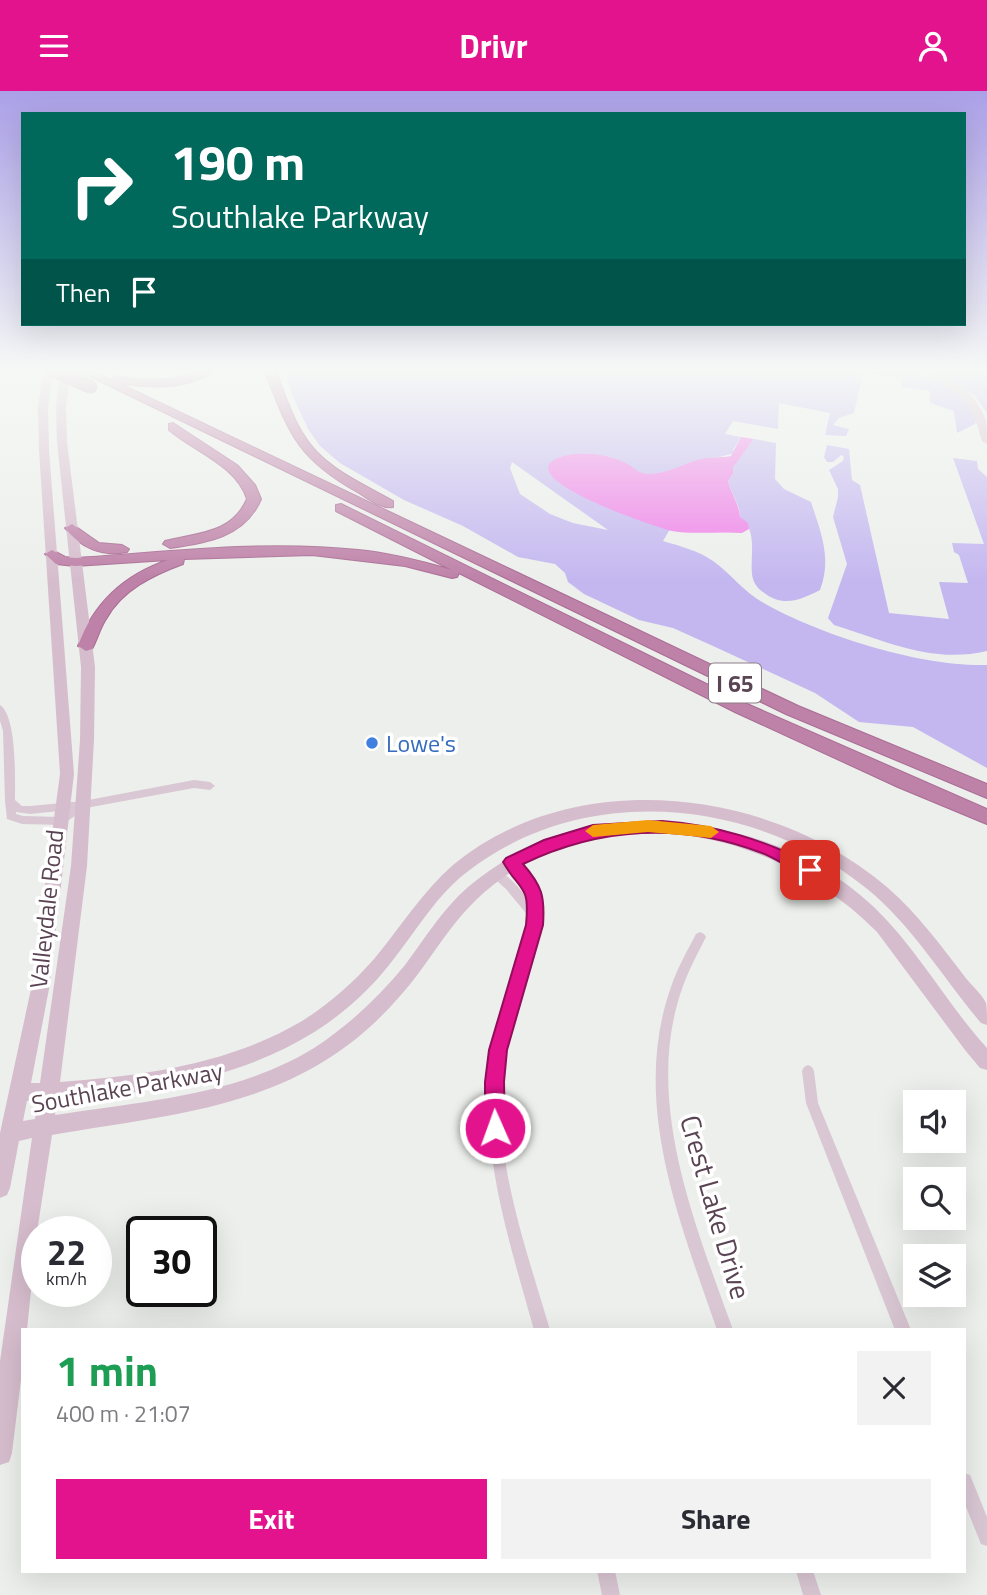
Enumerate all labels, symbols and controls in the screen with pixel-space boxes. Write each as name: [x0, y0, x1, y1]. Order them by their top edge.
text: Drivr: [459, 22, 528, 70]
icon: menu: [35, 27, 73, 65]
icon: person: [914, 27, 952, 65]
text: 190 m: [171, 124, 305, 199]
icon: right: [56, 140, 147, 231]
text: Southlake Parkway: [171, 192, 429, 240]
text: Then: [56, 273, 111, 312]
icon: arrive: [125, 273, 163, 311]
road number: I 65: [709, 663, 761, 703]
place label: Lowe's: [386, 725, 456, 761]
marker: Lowe's: [364, 735, 380, 751]
street label: Valleydale Road: [20, 828, 72, 990]
pin: [780, 840, 840, 900]
icon: arrive: [791, 851, 829, 889]
street label: Southlake Parkway: [29, 1052, 226, 1122]
map controls: [903, 1090, 966, 1307]
button: sound: [903, 1090, 966, 1153]
position arrow: [458, 1091, 532, 1165]
street label: Crest Lake Drive: [669, 1110, 763, 1304]
button: search: [903, 1167, 966, 1230]
speed limit sign: 30: [126, 1216, 217, 1307]
text: 22: [47, 1225, 86, 1279]
button: layers: [903, 1244, 966, 1307]
text: km/h: [46, 1265, 87, 1292]
text: 1 min: [56, 1338, 158, 1402]
button: close: [857, 1351, 931, 1425]
text: 400 m · 21:07: [56, 1396, 191, 1431]
button: Exit: [56, 1479, 487, 1559]
button: Share: [501, 1479, 931, 1559]

